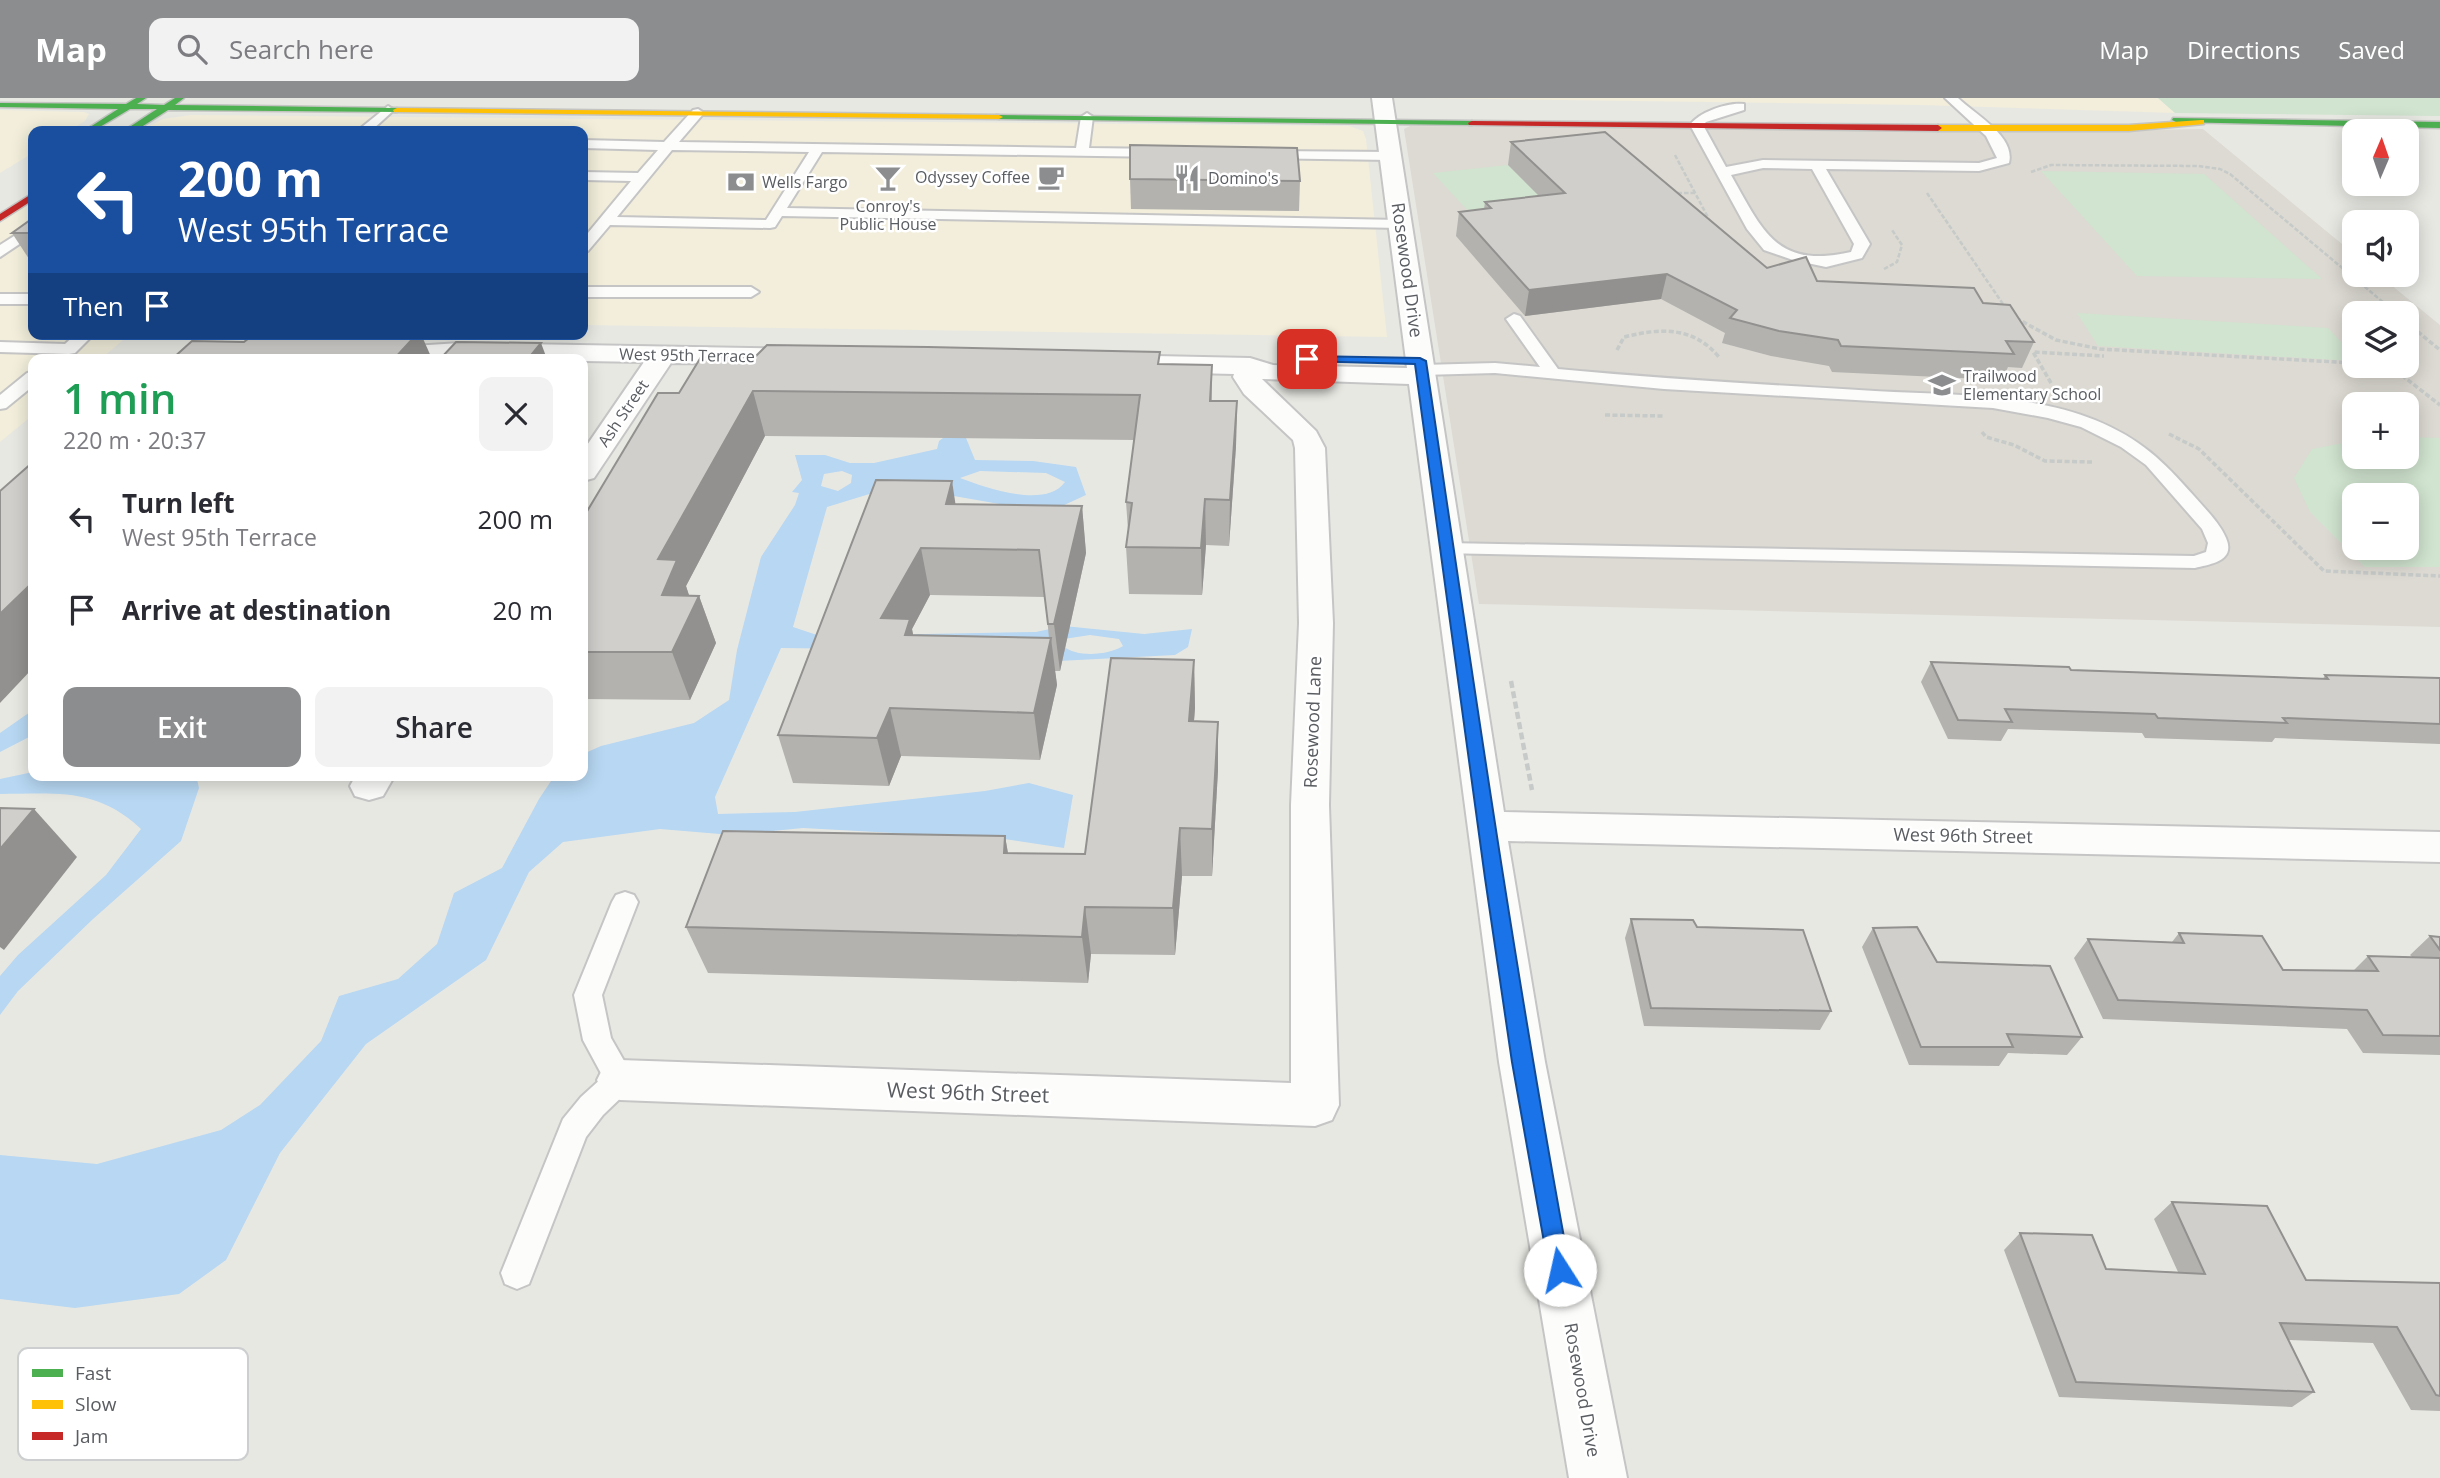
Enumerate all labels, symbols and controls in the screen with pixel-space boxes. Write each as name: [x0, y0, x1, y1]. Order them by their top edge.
search box: [149, 18, 639, 81]
text: Map: [35, 27, 107, 72]
icon: search: [173, 30, 211, 68]
text: Search here: [229, 31, 374, 67]
text: Map: [2099, 33, 2149, 66]
text: Directions: [2187, 33, 2300, 66]
text: Saved: [2338, 33, 2405, 66]
north arrow: [2342, 119, 2418, 196]
map controls: [2342, 119, 2419, 560]
text: 200 m: [178, 145, 323, 211]
icon: left: [63, 154, 154, 245]
cafe icon: Odyssey Coffee: [1036, 162, 1066, 192]
bar icon: Conroy's Public House: [873, 163, 903, 193]
restaurant icon: Domino's: [1172, 163, 1202, 193]
place label: Odyssey Coffee: [915, 166, 1030, 188]
bank icon: Wells Fargo: [726, 167, 756, 197]
place label: Domino's: [1208, 167, 1279, 189]
place label: Wells Fargo: [762, 171, 848, 193]
place label: Conroy's Public House: [840, 195, 937, 235]
street label: Rosewood Drive: [1387, 201, 1429, 339]
text: West 95th Terrace: [178, 208, 449, 251]
button: sound: [2342, 210, 2419, 287]
icon: arrive: [138, 287, 176, 325]
text: Then: [63, 288, 124, 324]
button: layers: [2342, 301, 2419, 378]
pin: [1277, 329, 1337, 389]
icon: arrive: [1288, 340, 1326, 378]
street label: West 95th Terrace: [619, 343, 755, 367]
place label: Trailwood Elementary School: [1963, 365, 2101, 405]
text: 1 min: [63, 369, 176, 426]
school or university icon: Trailwood Elementary School: [1927, 370, 1957, 400]
street label: Ash Street: [593, 375, 654, 451]
button: close: [479, 377, 553, 451]
button: +: [2342, 392, 2419, 469]
text: 220 m · 20:37: [63, 424, 206, 456]
button: −: [2342, 483, 2419, 560]
text: Turn left: [122, 485, 234, 521]
icon: left: [63, 500, 101, 538]
text: 200 m: [478, 501, 553, 537]
text: West 95th Terrace: [122, 521, 317, 553]
icon: arrive: [63, 591, 101, 629]
text: Arrive at destination: [122, 592, 391, 628]
text: 20 m: [492, 592, 553, 628]
street label: Rosewood Lane: [1298, 655, 1326, 789]
button: Exit: [63, 687, 301, 767]
button: Share: [315, 687, 553, 767]
street label: West 96th Street: [1893, 822, 2033, 848]
street label: West 96th Street: [886, 1075, 1050, 1109]
position arrow: [1523, 1233, 1597, 1307]
street label: Rosewood Drive: [1559, 1321, 1607, 1459]
legend: [18, 1348, 248, 1460]
text: Fast: [75, 1360, 111, 1386]
text: Slow: [75, 1391, 117, 1417]
text: Jam: [73, 1423, 108, 1449]

